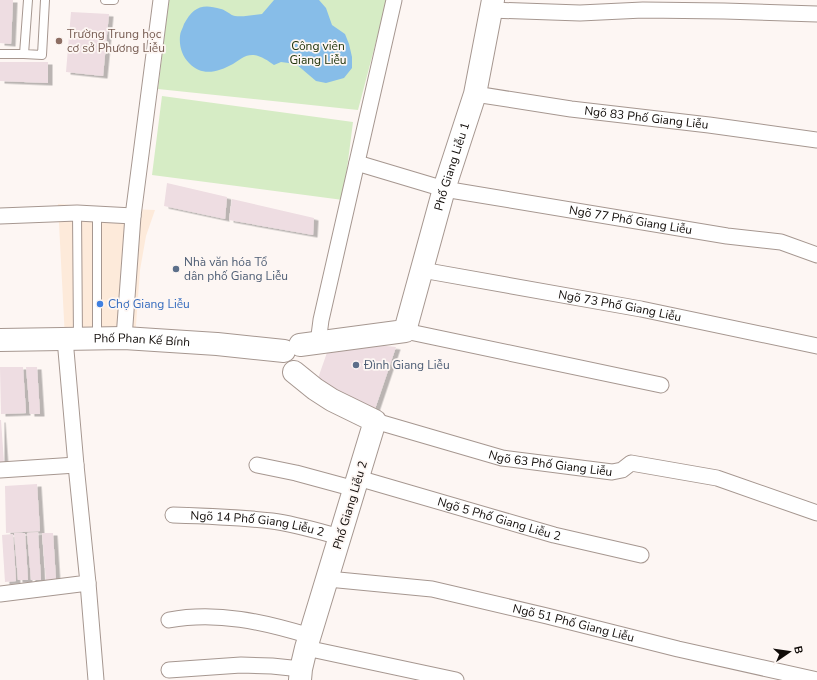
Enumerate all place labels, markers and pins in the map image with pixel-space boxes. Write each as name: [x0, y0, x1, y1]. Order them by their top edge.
place label: Trường Trung học cơ sở Phương Liễu: [67, 26, 165, 56]
marker: Trường Trung học cơ sở Phương Liễu: [54, 36, 64, 46]
place label: Nhà văn hóa Tổ dân phố Giang Liễu: [184, 254, 288, 284]
marker: Nhà văn hóa Tổ dân phố Giang Liễu: [171, 264, 181, 274]
place label: Chợ Giang Liễu: [108, 296, 190, 312]
marker: Chợ Giang Liễu: [95, 299, 105, 309]
place label: Đình Giang Liễu: [363, 357, 450, 373]
marker: Đình Giang Liễu: [351, 360, 361, 370]

